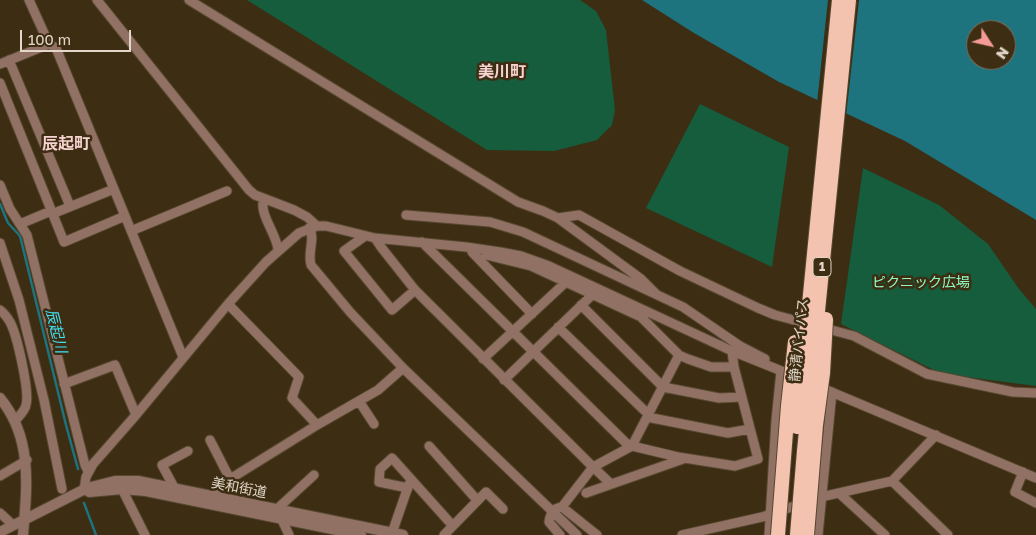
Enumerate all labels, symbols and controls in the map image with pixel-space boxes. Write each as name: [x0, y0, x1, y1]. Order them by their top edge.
scale bar: [22, 20, 134, 52]
north arrow: [966, 20, 1016, 70]
text: 100 m: [28, 30, 71, 48]
text: N: [993, 44, 1013, 63]
district label: 美川町: [478, 62, 526, 82]
district label: 辰起町: [42, 134, 90, 154]
road number: 1: [813, 258, 831, 276]
park label: ピクニック広場: [872, 275, 970, 291]
street label: 静清バイパス: [786, 297, 812, 383]
water label: 辰起川: [42, 307, 70, 355]
street label: 美和街道: [210, 474, 268, 502]

